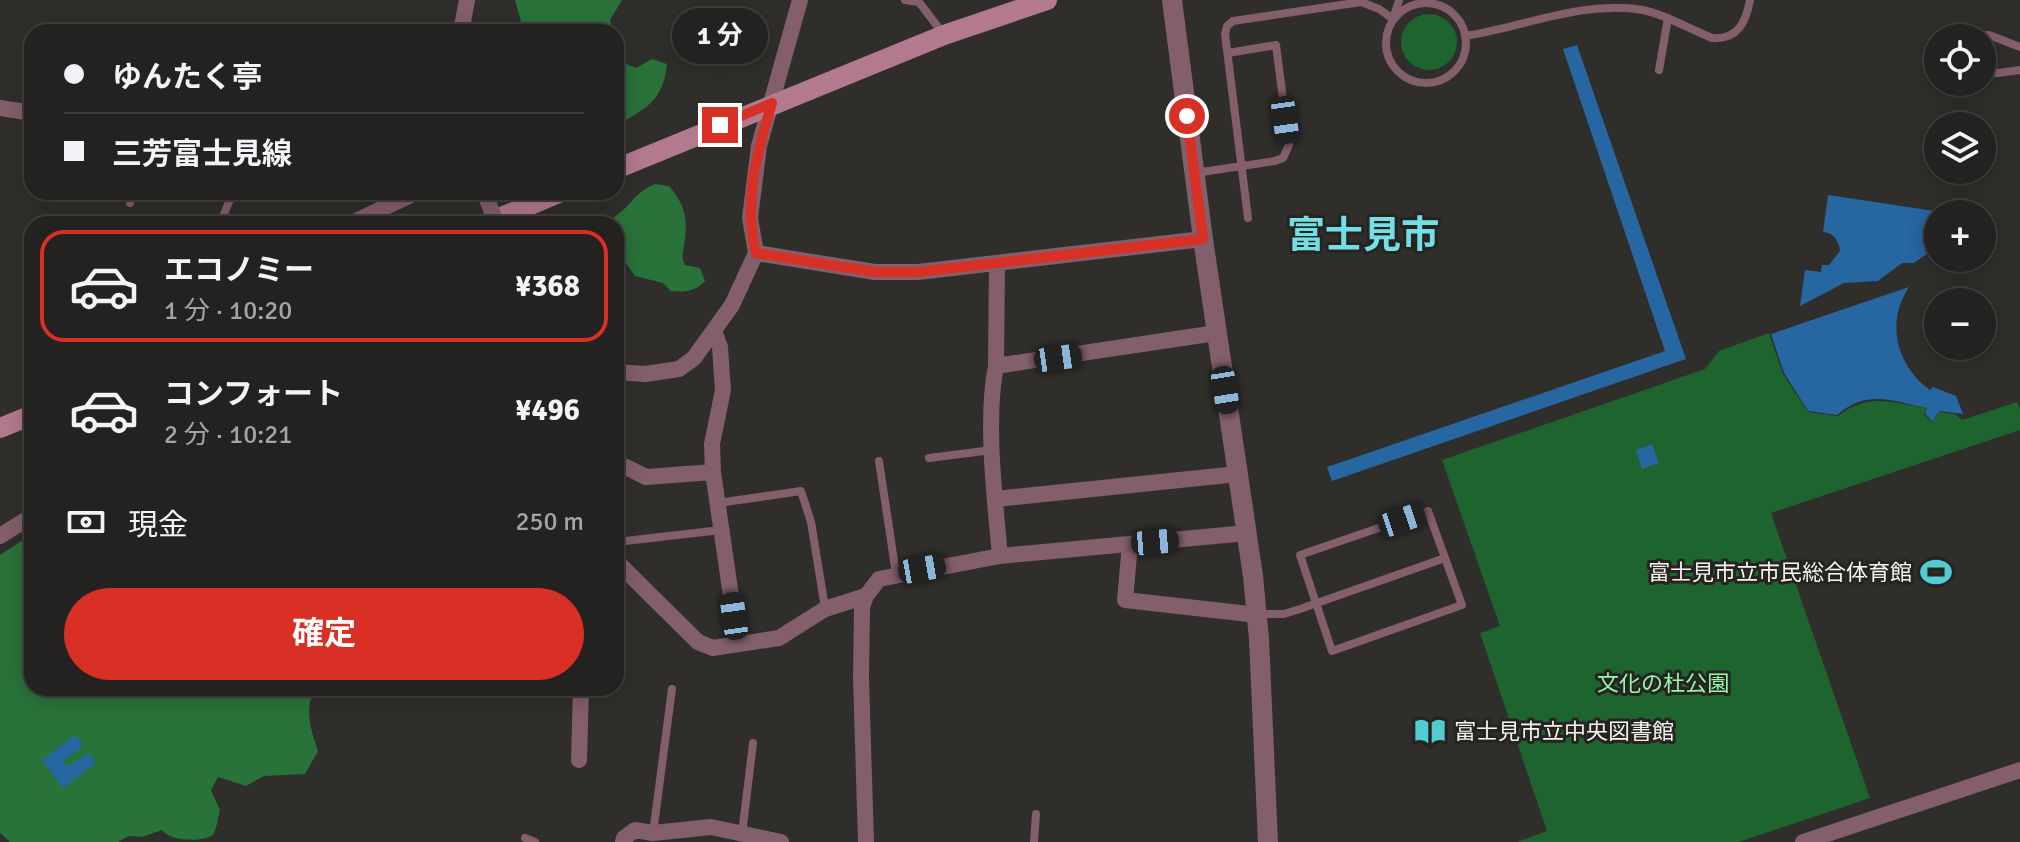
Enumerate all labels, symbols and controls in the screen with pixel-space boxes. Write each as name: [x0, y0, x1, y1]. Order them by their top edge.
callout: 1 分: [672, 9, 768, 65]
text: 1 分: [697, 20, 743, 52]
map controls: [1924, 24, 1996, 360]
button: locate: [1924, 24, 1996, 96]
text: ゆんたく亭: [112, 59, 262, 96]
car: [1270, 95, 1300, 145]
route start: [1169, 98, 1205, 134]
route end: [702, 107, 738, 143]
button: layers: [1924, 112, 1996, 184]
text: 三芳富士見線: [112, 136, 292, 173]
button: +: [1924, 200, 1996, 272]
district label: 富士見市: [1287, 212, 1439, 259]
icon: car: [68, 250, 140, 322]
text: エコノミー: [164, 252, 314, 289]
text: ¥368: [515, 268, 580, 305]
button: −: [1924, 288, 1996, 360]
text: 1 分 · 10:20: [164, 295, 292, 327]
car: [1033, 343, 1083, 373]
car: [1209, 364, 1241, 416]
icon: car: [68, 374, 140, 446]
text: コンフォート: [164, 376, 343, 413]
text: ¥496: [515, 392, 580, 429]
text: 2 分 · 10:21: [164, 419, 292, 451]
icon: cash: [64, 500, 108, 544]
car: [1375, 501, 1429, 539]
text: 250 m: [515, 506, 584, 538]
text: 現金: [128, 507, 188, 544]
car: [1130, 528, 1180, 556]
car: [896, 553, 948, 585]
sports icon: 富士見市立市民総合体育館: [1919, 555, 1953, 589]
place label: 富士見市立市民総合体育館: [1648, 559, 1912, 586]
button: 確定: [64, 588, 584, 680]
car: [719, 591, 749, 641]
park label: 文化の杜公園: [1597, 670, 1729, 697]
library icon: 富士見市立中央図書館: [1413, 714, 1447, 748]
place label: 富士見市立中央図書館: [1454, 718, 1674, 745]

